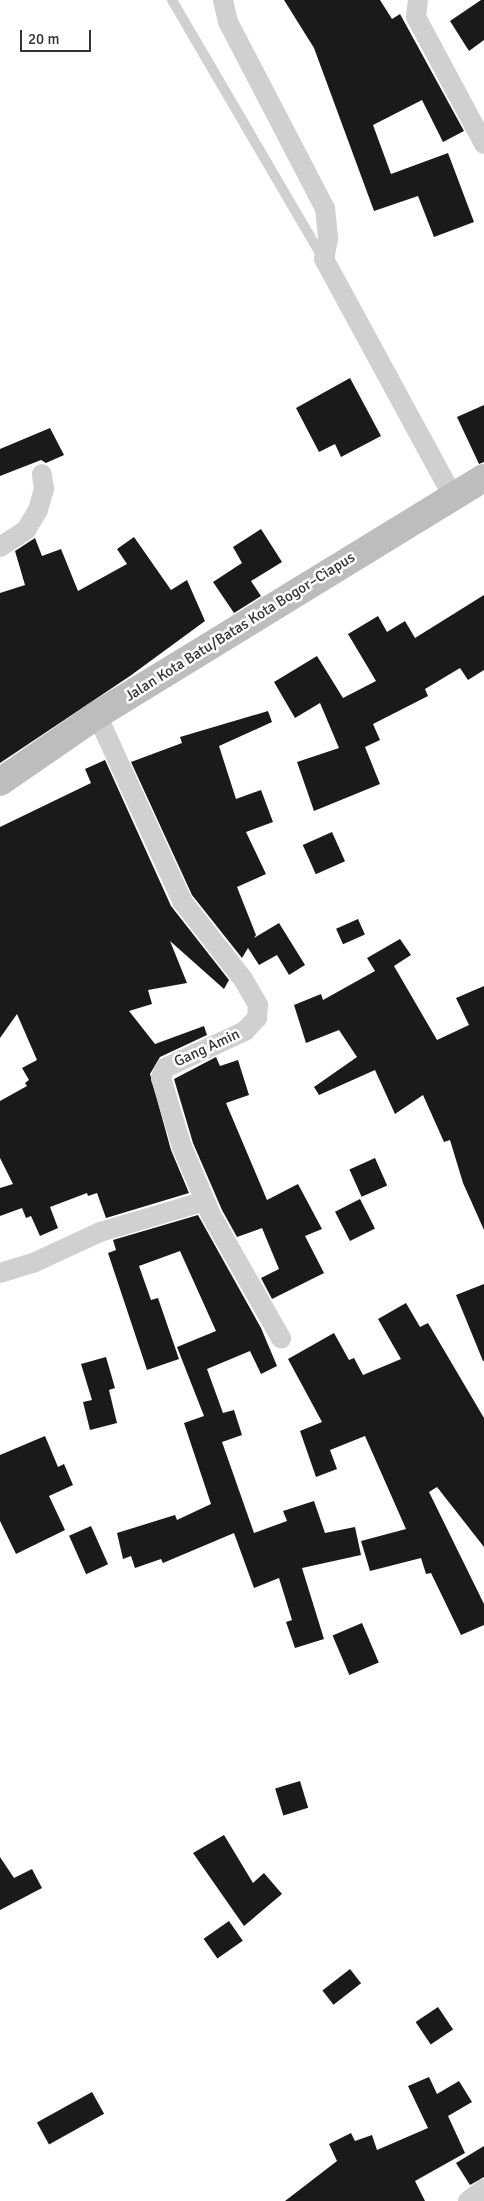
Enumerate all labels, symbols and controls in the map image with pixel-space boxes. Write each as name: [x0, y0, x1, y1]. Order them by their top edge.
scale bar: [22, 20, 94, 52]
text: 20 m: [28, 30, 59, 48]
street label: Jalan Kota Batu/Batas Kota Bogor–Ciapus: [122, 548, 358, 706]
street label: Gang Amin: [171, 1025, 243, 1071]

